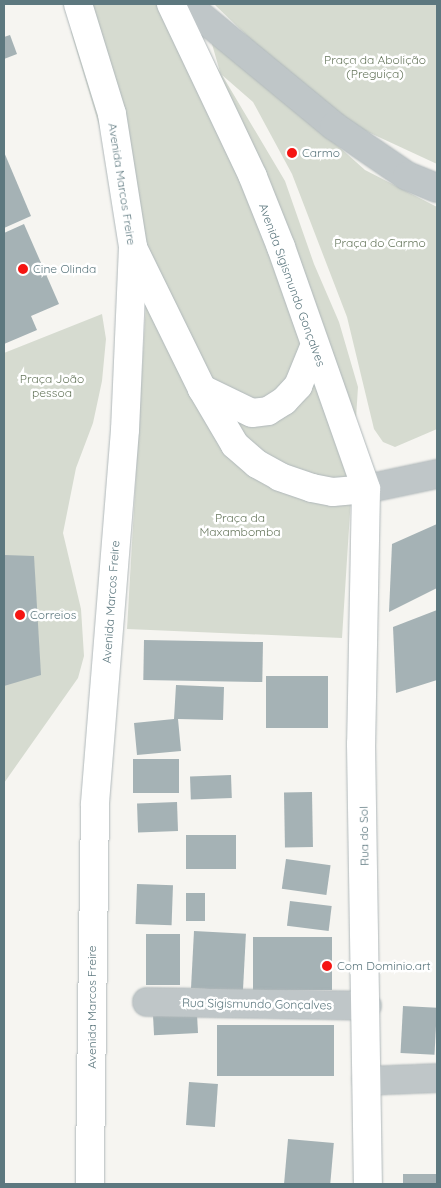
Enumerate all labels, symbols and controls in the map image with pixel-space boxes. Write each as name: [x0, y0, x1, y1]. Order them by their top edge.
park label: Praça da Abolição (Preguiça): [324, 53, 426, 81]
street label: Avenida Marcos Freire: [105, 122, 139, 246]
place label: Carmo: [302, 146, 340, 160]
marker: Carmo: [286, 147, 298, 159]
street label: Avenida Sigismundo Gonçalves: [256, 201, 328, 369]
park label: Praça do Carmo: [334, 236, 426, 250]
place label: Cine Olinda: [33, 262, 96, 276]
marker: Cine Olinda: [17, 263, 29, 275]
park label: Praça João pessoa: [20, 372, 84, 400]
park label: Praça da Maxambomba: [199, 511, 281, 539]
street label: Avenida Marcos Freire: [100, 540, 122, 664]
place label: Correios: [30, 608, 76, 622]
marker: Correios: [14, 609, 26, 621]
street label: Rua do Sol: [356, 806, 372, 866]
street label: Avenida Marcos Freire: [85, 945, 99, 1069]
place label: Com Dominio.art: [337, 959, 431, 973]
marker: Com Dominio.art: [321, 960, 333, 972]
street label: Rua Sigismundo Gonçalves: [182, 995, 332, 1013]

